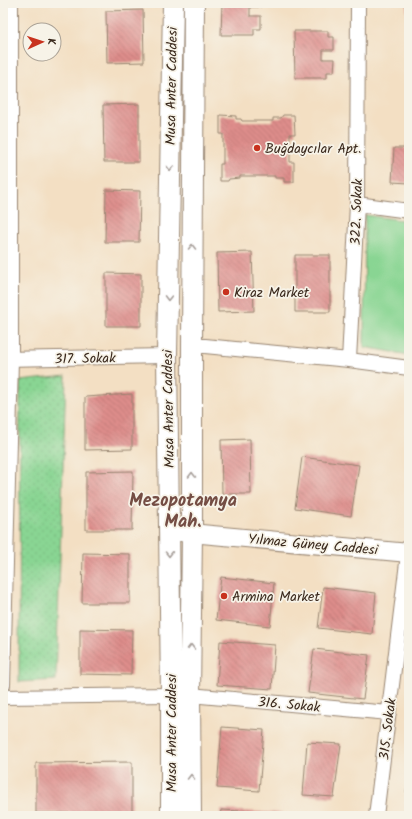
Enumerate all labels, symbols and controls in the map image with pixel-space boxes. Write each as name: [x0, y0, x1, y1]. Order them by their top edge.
north arrow: [22, 22, 62, 62]
street label: Musa Anter Caddesi: [160, 26, 184, 145]
text: K: [42, 38, 60, 46]
place label: Buğdaycılar Apt.: [265, 138, 361, 160]
marker: Buğdaycılar Apt.: [252, 143, 262, 153]
one-way arrow: [166, 165, 174, 171]
street label: 322. Sokak: [345, 178, 369, 246]
one-way arrow: [188, 244, 196, 250]
place label: Kiraz Market: [234, 282, 310, 304]
marker: Kiraz Market: [221, 287, 231, 297]
one-way arrow: [164, 295, 172, 301]
street label: 317. Sokak: [54, 347, 116, 371]
street label: Musa Anter Caddesi: [157, 349, 181, 468]
one-way arrow: [188, 472, 196, 478]
district label: Mezopotamya Mah.: [129, 487, 237, 537]
street label: Yılmaz Güney Caddesi: [247, 528, 379, 562]
one-way arrow: [165, 551, 173, 557]
place label: Armina Market: [232, 586, 320, 608]
marker: Armina Market: [219, 591, 229, 601]
one-way arrow: [187, 644, 195, 650]
street label: Musa Anter Caddesi: [161, 673, 183, 792]
street label: 316. Sokak: [257, 691, 321, 719]
street label: 315. Sokak: [373, 696, 403, 761]
one-way arrow: [187, 774, 195, 780]

